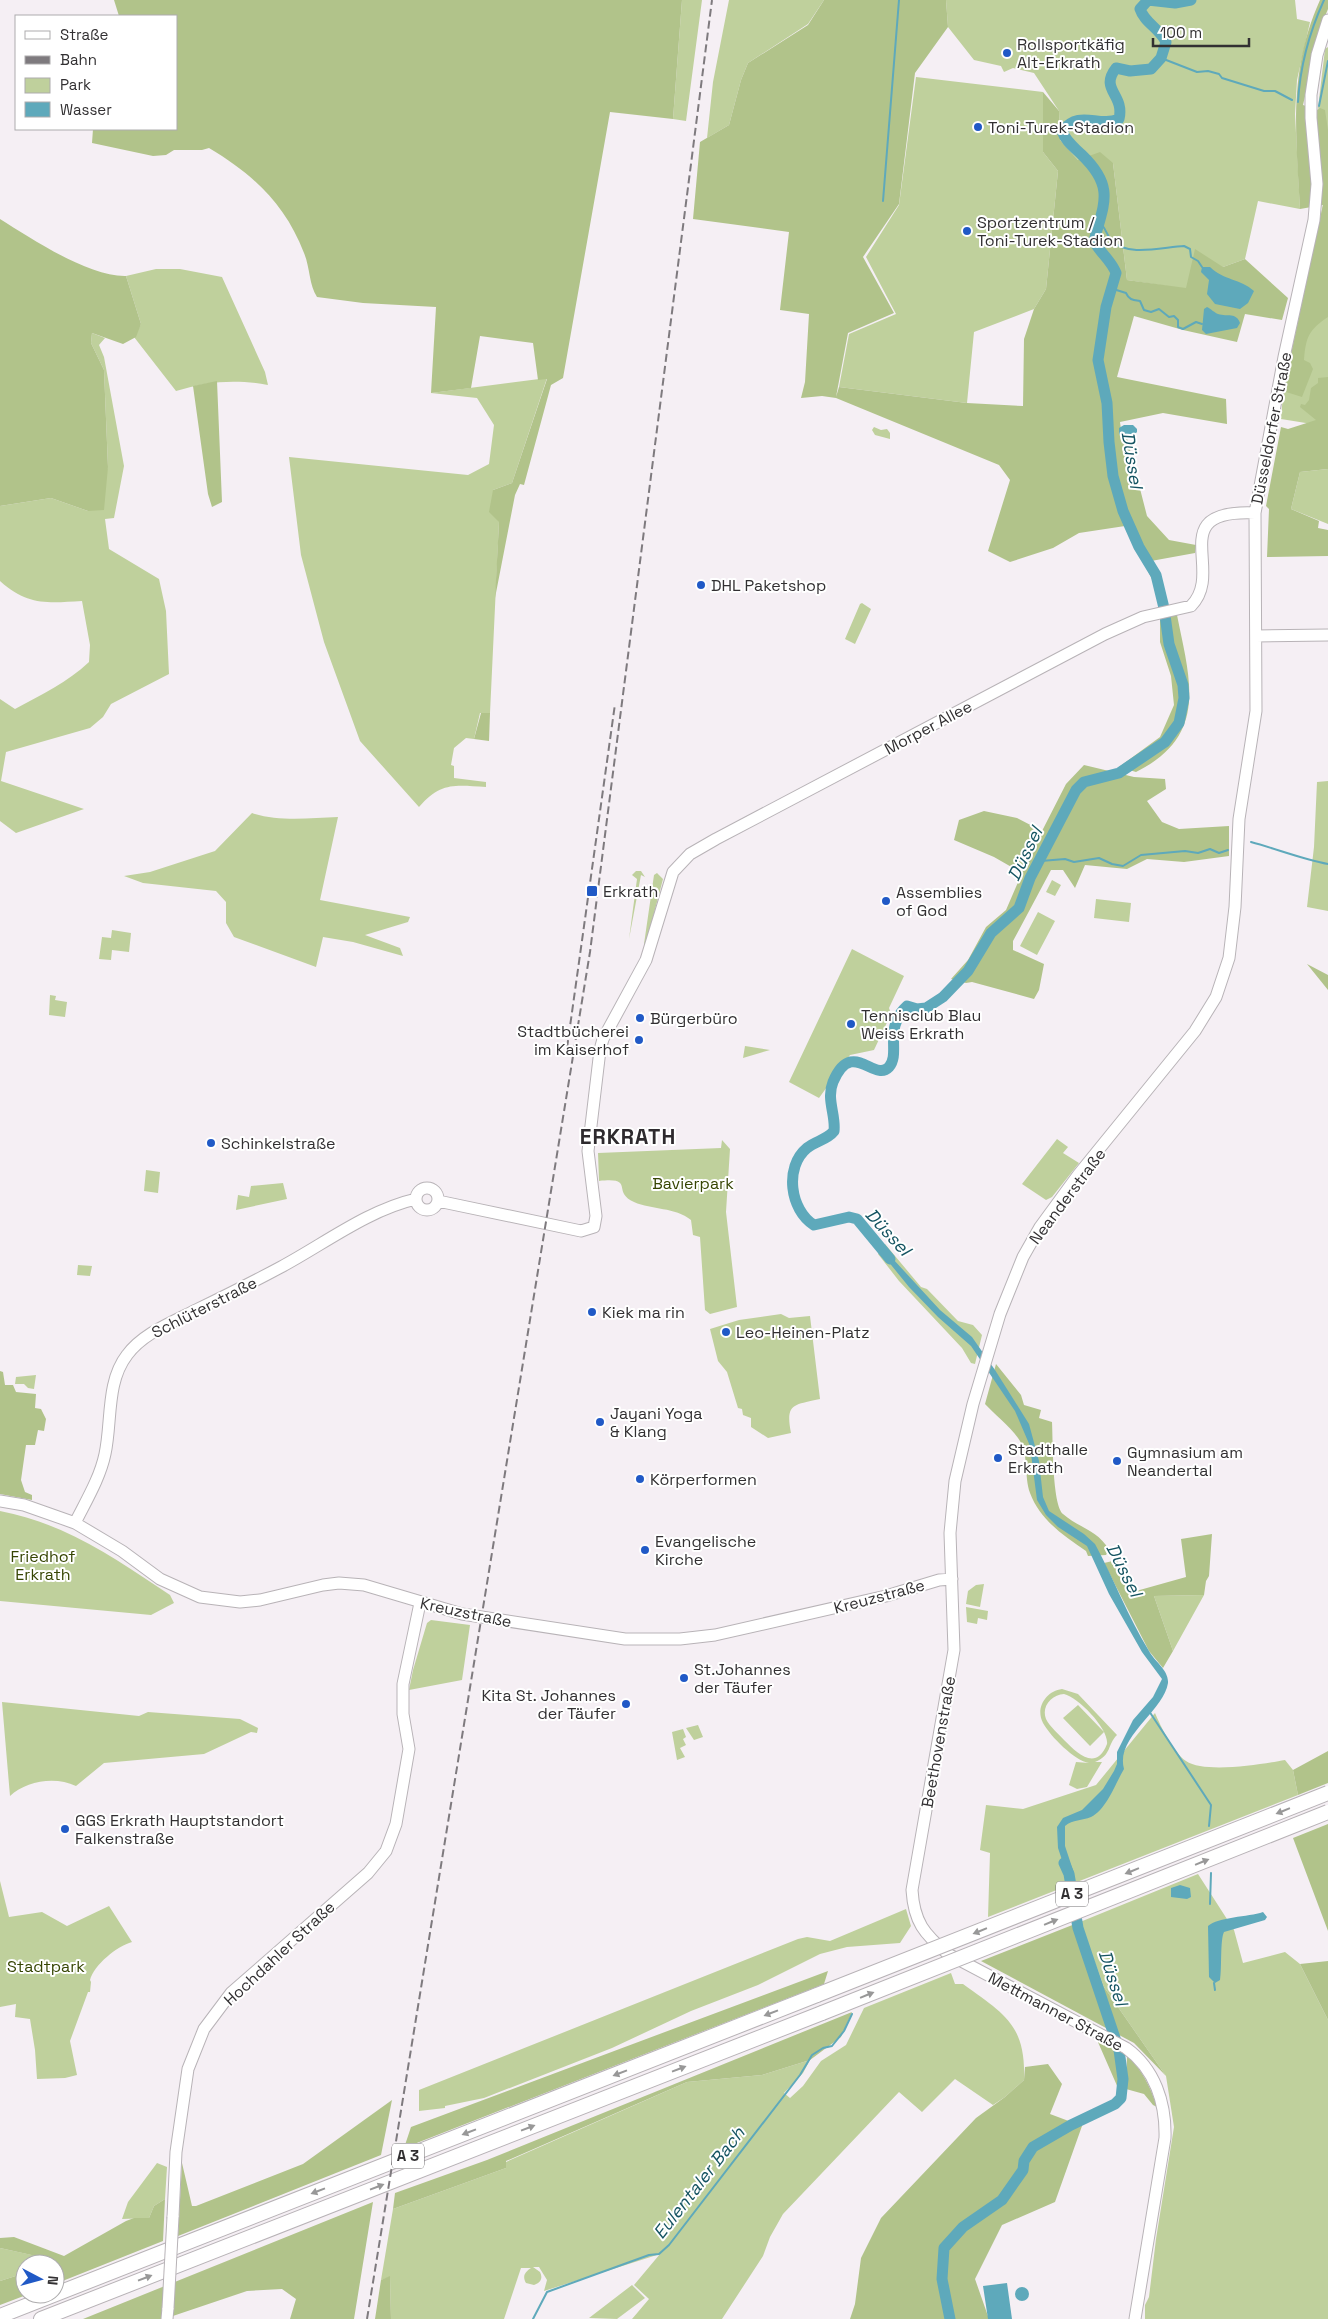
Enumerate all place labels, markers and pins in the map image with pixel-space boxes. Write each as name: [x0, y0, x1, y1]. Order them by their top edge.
place label: Rollsportkäfig Alt-Erkrath: [1017, 34, 1125, 73]
marker: Rollsportkäfig Alt-Erkrath: [1001, 47, 1013, 59]
place label: Toni-Turek-Stadion: [988, 117, 1134, 138]
marker: Toni-Turek-Stadion: [972, 121, 984, 133]
place label: Sportzentrum / Toni-Turek-Stadion: [977, 212, 1123, 251]
marker: Sportzentrum / Toni-Turek-Stadion: [961, 225, 973, 237]
place label: DHL Paketshop: [711, 575, 826, 596]
marker: DHL Paketshop: [695, 579, 707, 591]
place label: Erkrath: [603, 881, 658, 902]
place label: Assemblies of God: [896, 882, 982, 921]
marker: Erkrath: [585, 884, 599, 898]
marker: Assemblies of God: [880, 895, 892, 907]
place label: Tennisclub Blau Weiss Erkrath: [861, 1005, 981, 1044]
place label: Bürgerbüro: [650, 1008, 738, 1029]
marker: Bürgerbüro: [634, 1012, 646, 1024]
marker: Tennisclub Blau Weiss Erkrath: [845, 1018, 857, 1030]
place label: Stadtbücherei im Kaiserhof: [517, 1021, 629, 1060]
marker: Stadtbücherei im Kaiserhof: [633, 1034, 645, 1046]
place label: Schinkelstraße: [221, 1133, 336, 1154]
marker: Schinkelstraße: [205, 1137, 217, 1149]
place label: Kiek ma rin: [602, 1302, 685, 1323]
marker: Kiek ma rin: [586, 1306, 598, 1318]
place label: Leo-Heinen-Platz: [736, 1322, 870, 1343]
marker: Leo-Heinen-Platz: [720, 1326, 732, 1338]
place label: Jayani Yoga & Klang: [610, 1403, 702, 1442]
marker: Jayani Yoga & Klang: [594, 1416, 606, 1428]
place label: Stadthalle Erkrath: [1008, 1439, 1088, 1478]
place label: Gymnasium am Neandertal: [1127, 1442, 1243, 1481]
marker: Stadthalle Erkrath: [992, 1452, 1004, 1464]
marker: Gymnasium am Neandertal: [1111, 1455, 1123, 1467]
place label: Körperformen: [650, 1469, 757, 1490]
marker: Körperformen: [634, 1473, 646, 1485]
place label: Evangelische Kirche: [655, 1531, 756, 1570]
marker: Evangelische Kirche: [639, 1544, 651, 1556]
place label: St.Johannes der Täufer: [694, 1659, 791, 1698]
marker: St.Johannes der Täufer: [678, 1672, 690, 1684]
place label: Kita St. Johannes der Täufer: [481, 1685, 616, 1724]
marker: Kita St. Johannes der Täufer: [620, 1698, 632, 1710]
place label: GGS Erkrath Hauptstandort Falkenstraße: [75, 1810, 284, 1849]
marker: GGS Erkrath Hauptstandort Falkenstraße: [59, 1823, 71, 1835]

